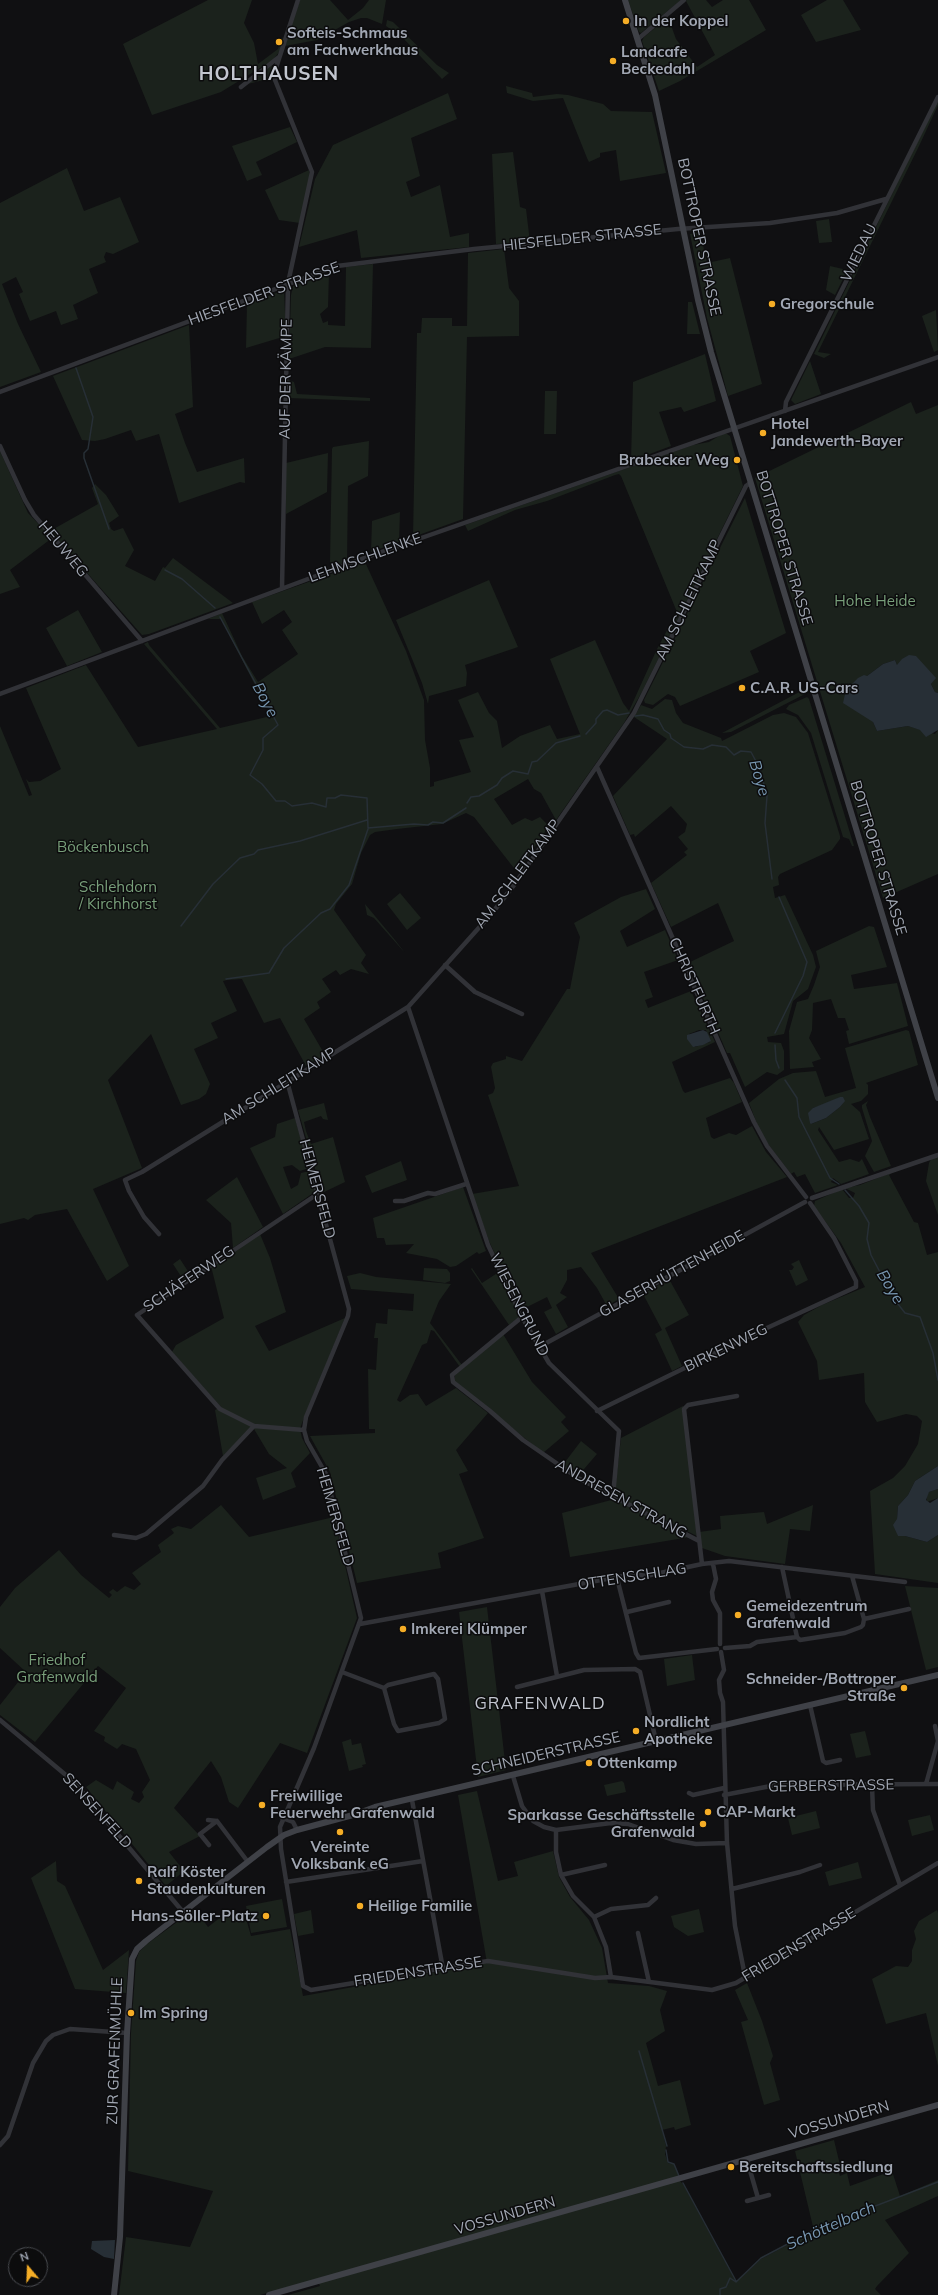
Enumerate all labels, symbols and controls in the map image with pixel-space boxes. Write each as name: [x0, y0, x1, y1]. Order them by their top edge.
place label: In der Koppel: [634, 12, 728, 30]
marker: In der Koppel: [621, 16, 631, 26]
place label: Softeis-Schmaus am Fachwerkhaus: [287, 24, 418, 59]
marker: Softeis-Schmaus am Fachwerkhaus: [274, 37, 284, 47]
place label: Landcafe Beckedahl: [621, 43, 695, 78]
marker: Landcafe Beckedahl: [608, 56, 618, 66]
district label: HOLTHAUSEN: [199, 63, 339, 85]
street label: BOTTROPER STRASSE: [673, 156, 725, 318]
street label: HIESFELDER STRASSE: [502, 221, 662, 255]
street label: WIEDAU: [837, 221, 881, 285]
street label: HIESFELDER STRASSE: [186, 258, 342, 330]
place label: Gregorschule: [780, 295, 874, 313]
marker: Gregorschule: [767, 299, 777, 309]
street label: AUF DER KÄMPE: [276, 319, 296, 439]
place label: Hotel Jandewerth-Bayer: [771, 415, 903, 450]
marker: Hotel Jandewerth-Bayer: [758, 428, 768, 438]
place label: Brabecker Weg: [619, 451, 729, 469]
marker: Brabecker Weg: [732, 455, 742, 465]
street label: BOTTROPER STRASSE: [752, 468, 816, 628]
street label: HEUWEG: [34, 517, 92, 581]
street label: LEHMSCHLENKE: [306, 529, 424, 587]
street label: AM SCHLEITKAMP: [652, 537, 726, 663]
park label: Hohe Heide: [834, 592, 916, 610]
water label: Boye: [248, 679, 282, 721]
place label: C.A.R. US-Cars: [750, 679, 858, 697]
marker: C.A.R. US-Cars: [737, 683, 747, 693]
water label: Boye: [744, 758, 774, 798]
street label: BOTTROPER STRASSE: [846, 778, 910, 938]
street label: AM SCHLEITKAMP: [471, 816, 565, 932]
park label: Böckenbusch: [57, 838, 149, 856]
park label: Schlehdorn / Kirchhorst: [79, 878, 157, 913]
street label: CHRISTFURTH: [665, 935, 723, 1037]
street label: AM SCHLEITKAMP: [218, 1043, 340, 1129]
street label: HEIMERSFELD: [295, 1137, 339, 1241]
street label: GLASERHÜTTENHEIDE: [596, 1227, 748, 1321]
street label: SCHÄFERWEG: [140, 1242, 238, 1316]
street label: WIESENGRUND: [485, 1250, 553, 1360]
water label: Boye: [872, 1266, 908, 1308]
street label: BIRKENWEG: [681, 1320, 771, 1376]
street label: ANDRESEN STRANG: [552, 1455, 690, 1543]
street label: HEIMERSFELD: [312, 1465, 358, 1569]
street label: OTTENSCHLAG: [576, 1560, 688, 1594]
place label: Gemeidezentrum Grafenwald: [746, 1597, 867, 1632]
marker: Gemeidezentrum Grafenwald: [733, 1610, 743, 1620]
place label: Imkerei Klümper: [411, 1620, 527, 1638]
marker: Imkerei Klümper: [398, 1624, 408, 1634]
park label: Friedhof Grafenwald: [16, 1651, 98, 1686]
place label: Schneider-/Bottroper Straße: [746, 1670, 896, 1705]
marker: Schneider-/Bottroper Straße: [899, 1683, 909, 1693]
district label: GRAFENWALD: [474, 1694, 606, 1714]
place label: Nordlicht Apotheke: [644, 1713, 713, 1748]
marker: Nordlicht Apotheke: [631, 1726, 641, 1736]
street label: SCHNEIDERSTRASSE: [470, 1728, 622, 1780]
place label: Ottenkamp: [597, 1754, 677, 1772]
marker: Ottenkamp: [584, 1758, 594, 1768]
street label: SENSENFELD: [58, 1770, 136, 1852]
street label: GERBERSTRASSE: [768, 1776, 894, 1796]
place label: Freiwillige Feuerwehr Grafenwald: [270, 1787, 435, 1822]
marker: Freiwillige Feuerwehr Grafenwald: [257, 1800, 267, 1810]
place label: CAP-Markt: [716, 1803, 795, 1821]
place label: Sparkasse Geschäftsstelle Grafenwald: [508, 1806, 695, 1841]
marker: CAP-Markt: [703, 1807, 713, 1817]
marker: Sparkasse Geschäftsstelle Grafenwald: [698, 1819, 708, 1829]
marker: Vereinte Volksbank eG: [335, 1827, 345, 1837]
place label: Vereinte Volksbank eG: [291, 1838, 389, 1873]
place label: Ralf Köster Staudenkulturen: [147, 1863, 266, 1898]
marker: Ralf Köster Staudenkulturen: [134, 1876, 144, 1886]
place label: Heilige Familie: [368, 1897, 472, 1915]
marker: Heilige Familie: [355, 1901, 365, 1911]
street label: FRIEDENSTRASSE: [739, 1904, 859, 1986]
place label: Hans-Söller-Platz: [131, 1907, 258, 1925]
marker: Hans-Söller-Platz: [261, 1911, 271, 1921]
street label: FRIEDENSTRASSE: [353, 1953, 483, 1991]
street label: ZUR GRAFENMÜHLE: [103, 1977, 127, 2125]
place label: Im Spring: [139, 2004, 208, 2022]
marker: Im Spring: [126, 2008, 136, 2018]
street label: VOSSUNDERN: [786, 2097, 892, 2143]
place label: Bereitschaftssiedlung: [739, 2158, 893, 2176]
marker: Bereitschaftssiedlung: [726, 2162, 736, 2172]
street label: VOSSUNDERN: [452, 2193, 558, 2239]
water label: Schöttelbach: [783, 2198, 879, 2254]
north arrow: [8, 2247, 48, 2287]
text: N: [18, 2249, 31, 2265]

